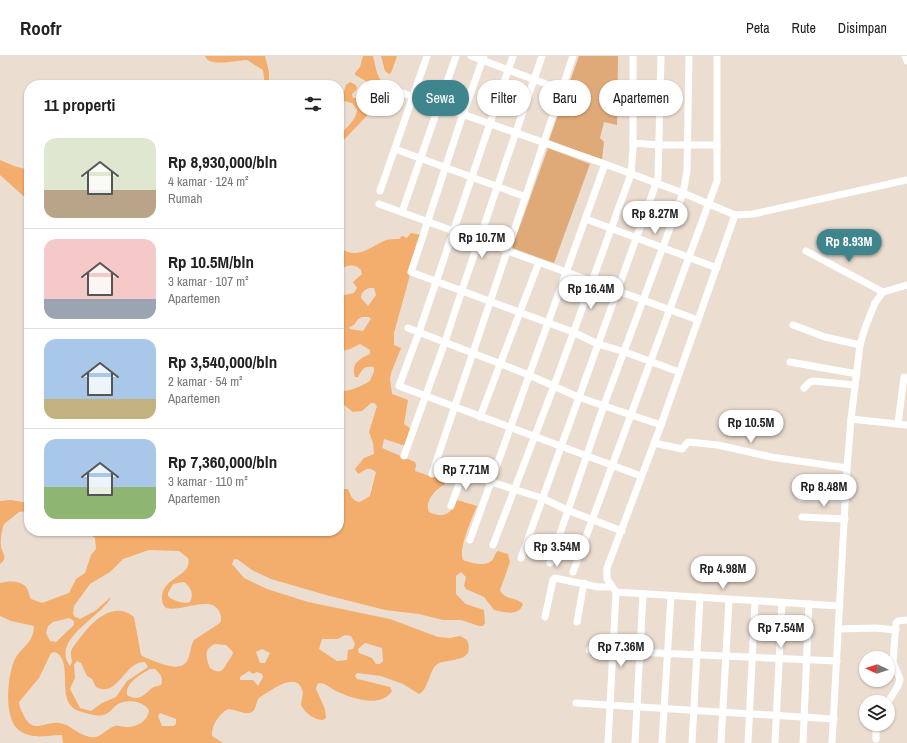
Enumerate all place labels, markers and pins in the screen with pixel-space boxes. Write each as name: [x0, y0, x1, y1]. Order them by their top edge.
pin: Rp 8.27M: [614, 201, 696, 235]
pin: Rp 10.7M: [441, 225, 523, 259]
pin: Rp 8.93M: [808, 229, 890, 263]
pin: Rp 16.4M: [550, 276, 632, 310]
pin: Rp 10.5M: [710, 410, 792, 444]
pin: Rp 7.71M: [425, 457, 507, 491]
pin: Rp 8.48M: [783, 474, 865, 508]
pin: Rp 3.54M: [516, 534, 598, 568]
pin: Rp 4.98M: [682, 556, 764, 590]
pin: Rp 7.54M: [740, 615, 822, 649]
pin: Rp 7.36M: [580, 634, 662, 668]

